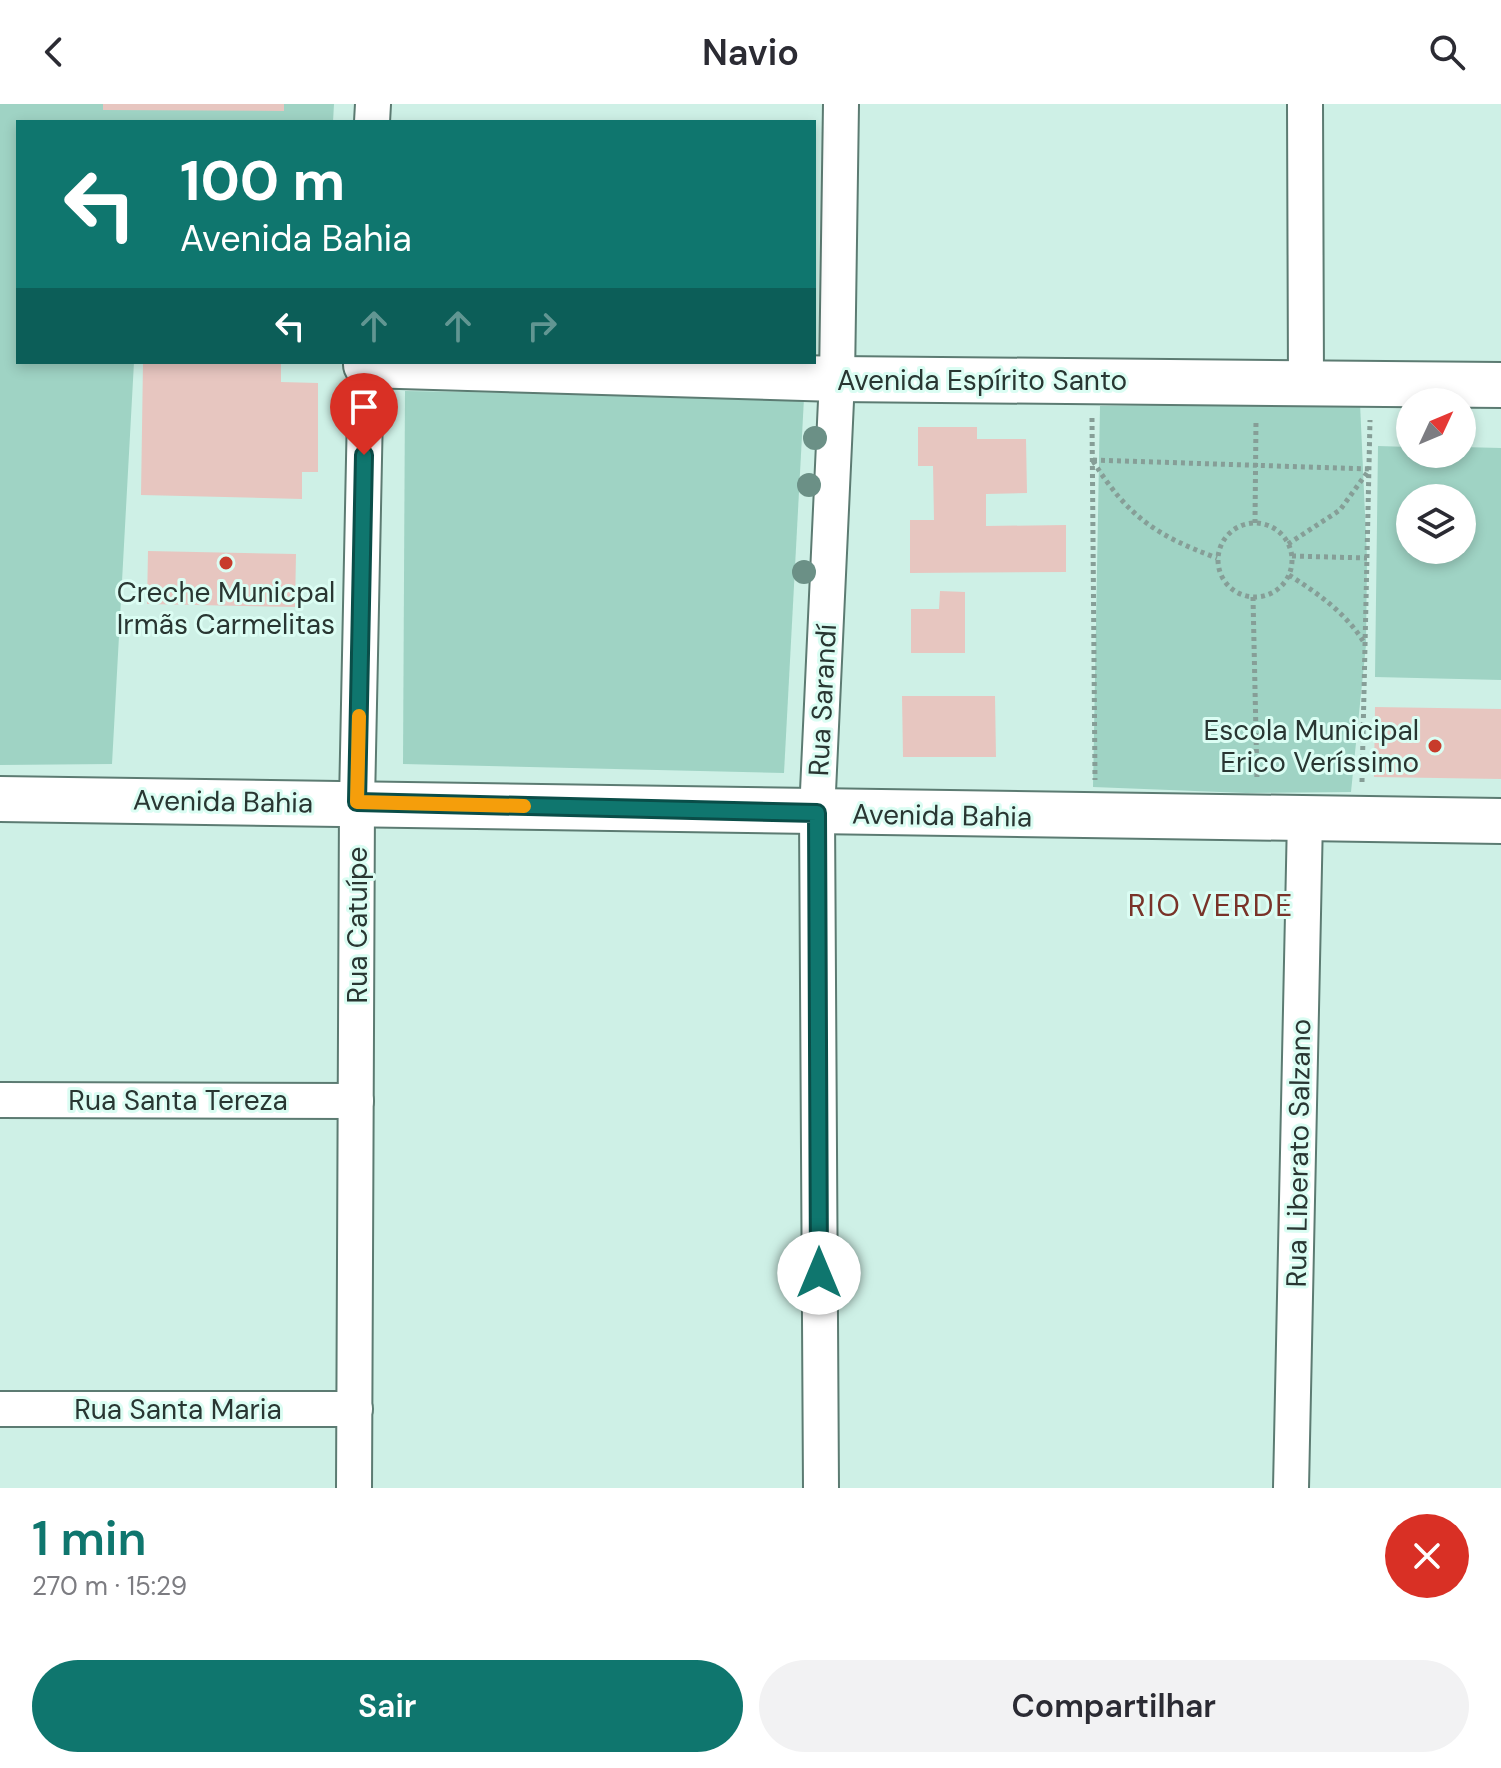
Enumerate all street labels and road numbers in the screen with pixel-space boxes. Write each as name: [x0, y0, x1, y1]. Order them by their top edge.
street label: Avenida Espírito Santo: [837, 362, 1127, 399]
street label: Rua Sarandí: [800, 622, 845, 777]
street label: Avenida Bahia: [133, 781, 313, 822]
street label: Avenida Bahia: [852, 795, 1032, 836]
street label: Rua Catuípe: [339, 847, 376, 1003]
street label: Rua Liberato Salzano: [1278, 1018, 1319, 1288]
street label: Rua Santa Tereza: [68, 1082, 288, 1119]
street label: Rua Santa Maria: [74, 1391, 282, 1428]

